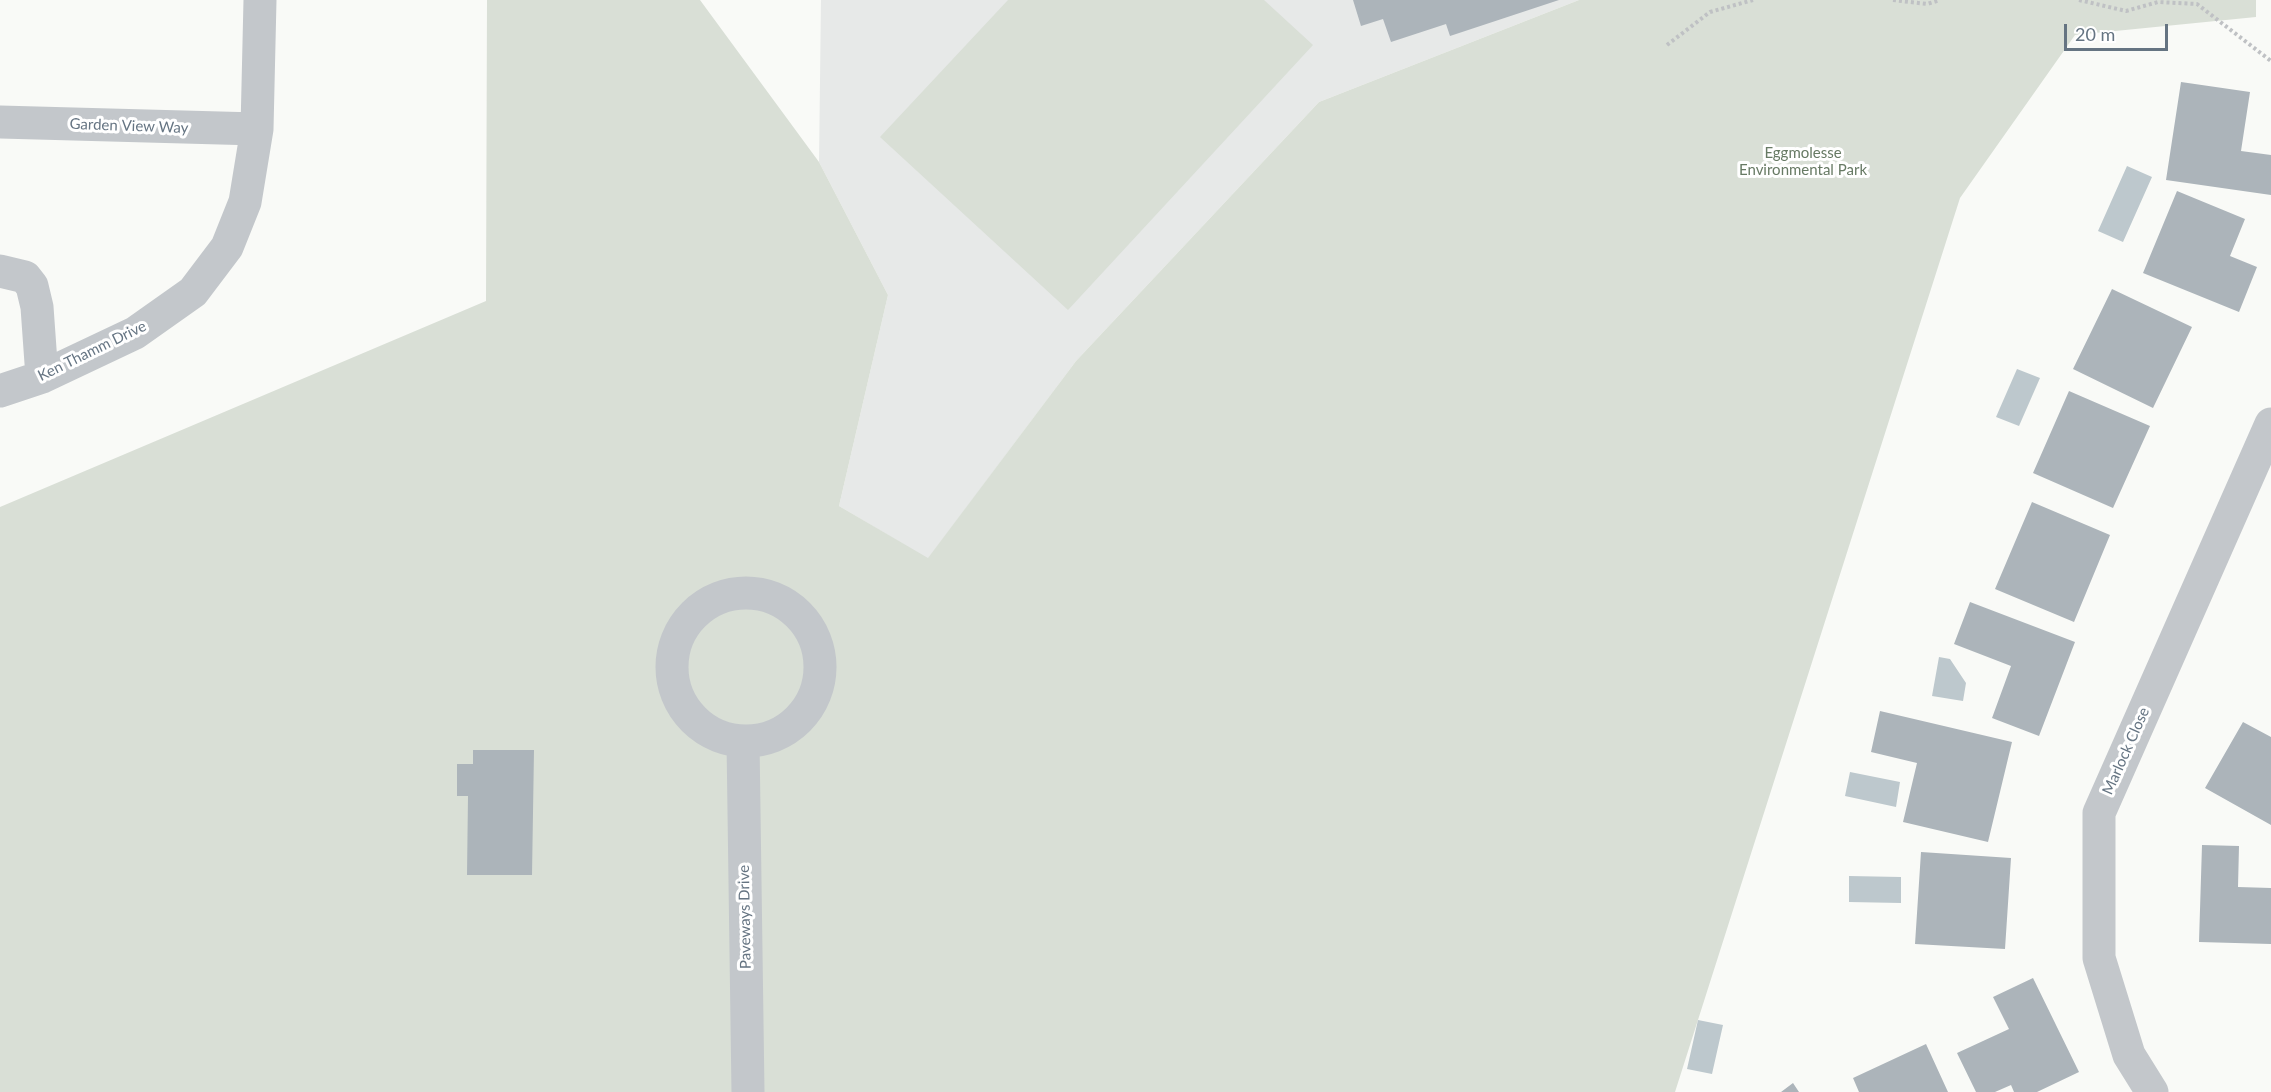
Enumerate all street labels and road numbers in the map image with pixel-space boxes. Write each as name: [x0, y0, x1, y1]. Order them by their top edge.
street label: Garden View Way: [69, 115, 189, 137]
street label: Ken Thamm Drive: [35, 317, 149, 385]
street label: Marlock Close: [2099, 705, 2153, 797]
street label: Paveways Drive: [735, 865, 755, 969]

